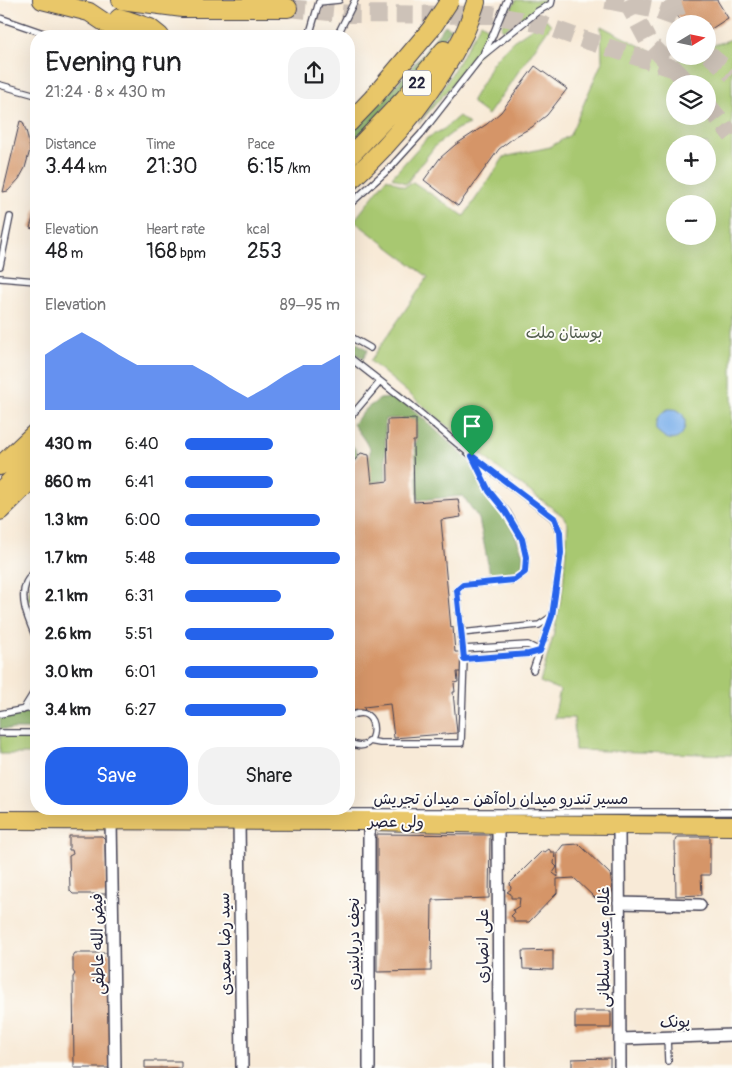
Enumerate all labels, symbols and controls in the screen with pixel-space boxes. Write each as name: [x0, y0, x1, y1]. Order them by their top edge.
north arrow: [666, 15, 716, 65]
map controls: [666, 15, 716, 245]
text: Evening run: [45, 45, 182, 80]
button: share: [288, 47, 340, 99]
road number: 22: [403, 70, 431, 96]
button: layers: [666, 75, 716, 125]
text: 21:24 · 8 × 430 m: [45, 82, 165, 102]
button: +: [666, 135, 716, 185]
text: Distance: [45, 136, 96, 153]
text: Time: [146, 136, 175, 153]
text: Pace: [247, 136, 275, 153]
text: 3.44: [45, 153, 86, 180]
text: 21:30: [146, 153, 198, 180]
text: 6:15: [247, 153, 284, 180]
text: km: [86, 160, 107, 177]
text: /km: [284, 160, 311, 177]
button: −: [666, 195, 716, 245]
text: Elevation: [45, 221, 98, 238]
text: Heart rate: [146, 221, 205, 238]
text: kcal: [247, 221, 270, 238]
text: 48: [45, 238, 68, 265]
text: 168: [146, 238, 177, 265]
text: 253: [247, 238, 282, 265]
text: m: [68, 245, 83, 262]
text: bpm: [177, 245, 206, 262]
text: Elevation: [45, 295, 106, 315]
text: 89–95 m: [280, 295, 340, 315]
park label: بوستان ملت: [526, 323, 602, 343]
pin: [451, 405, 493, 456]
icon: arrive: [458, 412, 486, 440]
text: 430 m: [45, 434, 92, 454]
text: 6:40: [125, 434, 159, 454]
text: 860 m: [45, 472, 91, 492]
text: 6:41: [125, 472, 154, 492]
text: 1.3 km: [45, 510, 88, 530]
text: 6:00: [125, 510, 160, 530]
text: 1.7 km: [45, 548, 88, 568]
text: 5:48: [125, 548, 155, 568]
text: 2.1 km: [45, 586, 88, 606]
text: 6:31: [125, 586, 154, 606]
text: 2.6 km: [45, 624, 91, 644]
text: 5:51: [125, 624, 153, 644]
text: 3.0 km: [45, 662, 93, 682]
text: 6:01: [125, 662, 156, 682]
text: 3.4 km: [45, 700, 91, 720]
text: 6:27: [125, 700, 156, 720]
button: Save: [45, 747, 188, 805]
button: Share: [198, 747, 340, 805]
street label: مسیر تندرو میدان راه‌آهن - میدان تجریش: [374, 789, 628, 809]
street label: ولی عصر: [366, 811, 424, 832]
street label: غلام عباس سلطانی: [594, 886, 616, 1008]
street label: سید رضا سعیدی: [214, 892, 236, 996]
street label: فیض الله عاطفی: [87, 893, 109, 995]
street label: نجف دریابندری: [344, 898, 364, 990]
street label: علی انصاری: [473, 909, 493, 983]
street label: پونک: [659, 1011, 691, 1033]

